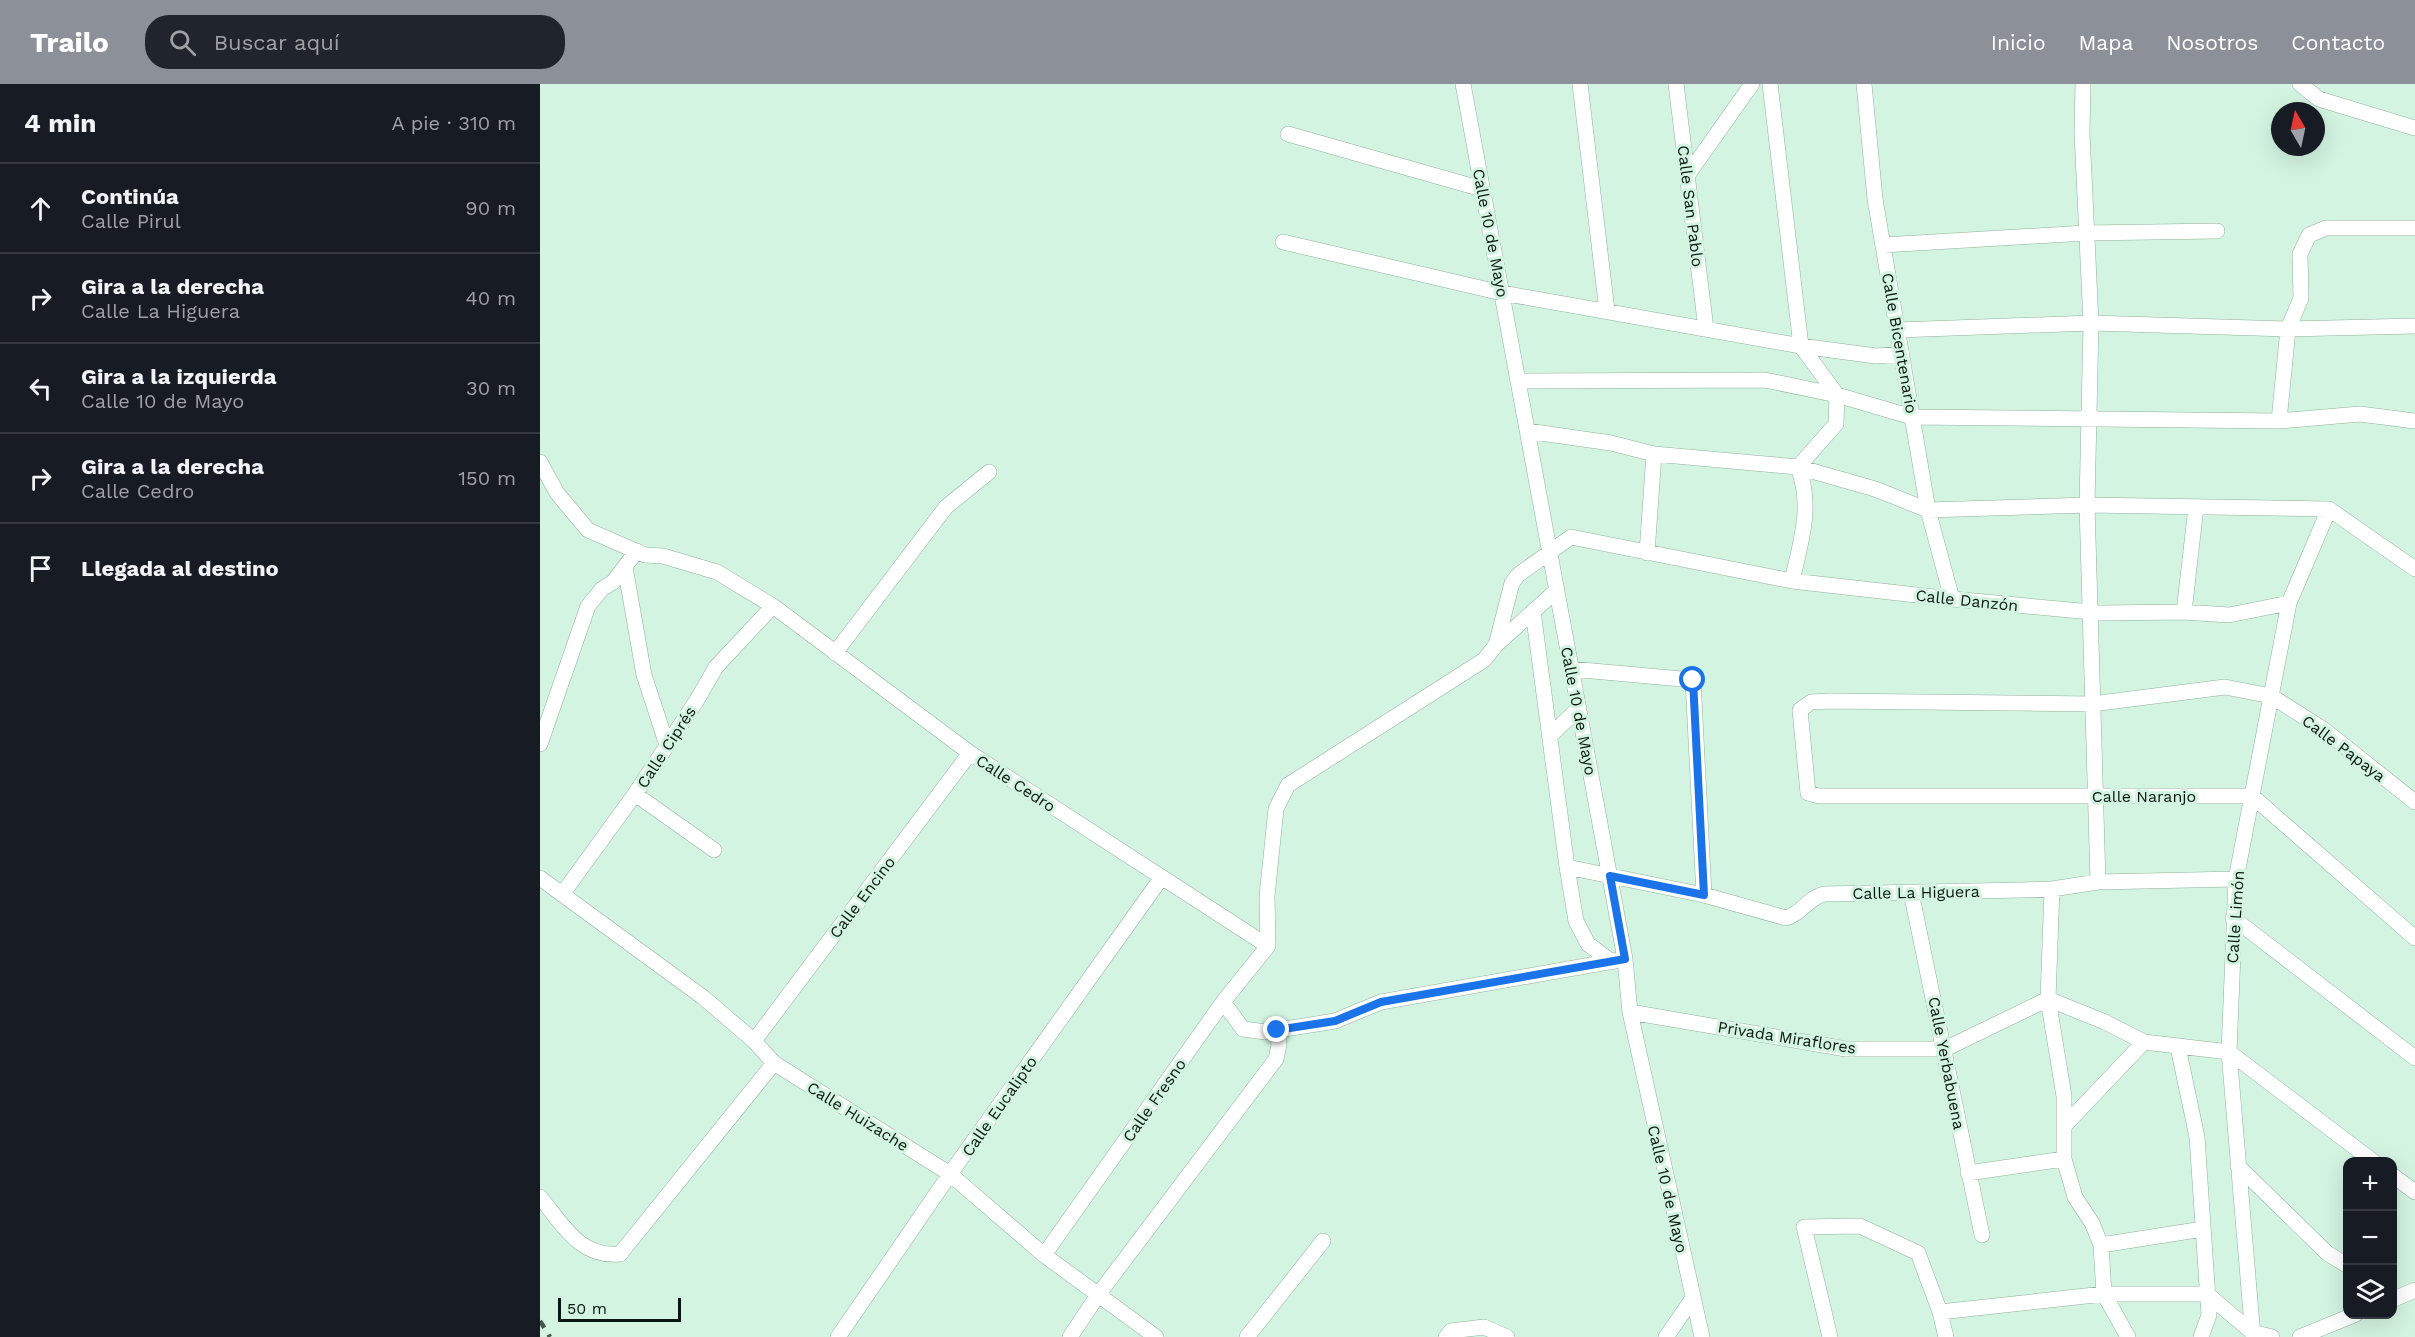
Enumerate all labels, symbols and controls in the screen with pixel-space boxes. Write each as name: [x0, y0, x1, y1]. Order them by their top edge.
search box: [145, 15, 565, 69]
text: Trailo: [30, 26, 109, 59]
icon: search: [166, 26, 199, 59]
text: Buscar aquí: [214, 30, 340, 55]
text: Inicio: [1991, 30, 2046, 55]
text: Mapa: [2079, 30, 2133, 55]
text: Nosotros: [2166, 30, 2258, 55]
text: Contacto: [2291, 30, 2385, 55]
north arrow: [2271, 102, 2325, 156]
text: 4 min: [24, 108, 96, 138]
text: A pie · 310 m: [391, 111, 516, 135]
street label: Calle San Pablo: [1674, 144, 1707, 268]
street label: Calle 10 de Mayo: [1469, 167, 1512, 299]
text: Continúa: [81, 184, 179, 209]
icon: ahead: [24, 192, 57, 225]
text: 90 m: [465, 196, 516, 220]
text: Calle Pirul: [81, 209, 181, 233]
street label: Calle Bicentenario: [1878, 271, 1921, 415]
text: Gira a la derecha: [81, 274, 264, 299]
icon: right: [24, 282, 57, 315]
text: 40 m: [465, 286, 516, 310]
text: Calle La Higuera: [81, 299, 240, 323]
text: Gira a la izquierda: [81, 364, 277, 389]
icon: left: [24, 372, 57, 405]
text: 30 m: [466, 376, 516, 400]
text: Calle 10 de Mayo: [81, 389, 244, 413]
text: Gira a la derecha: [81, 454, 264, 479]
icon: right: [24, 462, 57, 495]
text: 150 m: [458, 466, 516, 490]
text: Calle Cedro: [81, 479, 194, 503]
icon: arrive: [24, 552, 57, 585]
text: Llegada al destino: [81, 556, 279, 581]
street label: Calle Danzón: [1915, 586, 2019, 615]
street label: Calle 10 de Mayo: [1557, 645, 1600, 777]
route start: [1679, 666, 1705, 692]
street label: Calle Ciprés: [633, 703, 700, 792]
street label: Calle Papaya: [2298, 711, 2389, 786]
street label: Calle Cedro: [973, 751, 1059, 816]
street label: Calle Naranjo: [2092, 787, 2196, 806]
street label: Calle Encino: [826, 853, 899, 942]
street label: Calle Limón: [2223, 870, 2248, 964]
street label: Calle La Higuera: [1852, 882, 1980, 903]
street label: Calle Yerbabuena: [1924, 995, 1969, 1131]
route end: [1263, 1016, 1289, 1042]
street label: Privada Miraflores: [1716, 1017, 1857, 1058]
street label: Calle Eucalipto: [958, 1053, 1041, 1160]
street label: Calle Fresno: [1119, 1055, 1190, 1145]
street label: Calle Huizache: [804, 1078, 912, 1155]
street label: Calle 10 de Mayo: [1644, 1123, 1691, 1255]
map controls: [2343, 1157, 2397, 1319]
button: +: [2343, 1157, 2397, 1211]
button: −: [2343, 1211, 2397, 1265]
button: layers: [2343, 1265, 2397, 1319]
scale bar: [558, 1295, 681, 1322]
text: 50 m: [567, 1299, 607, 1318]

